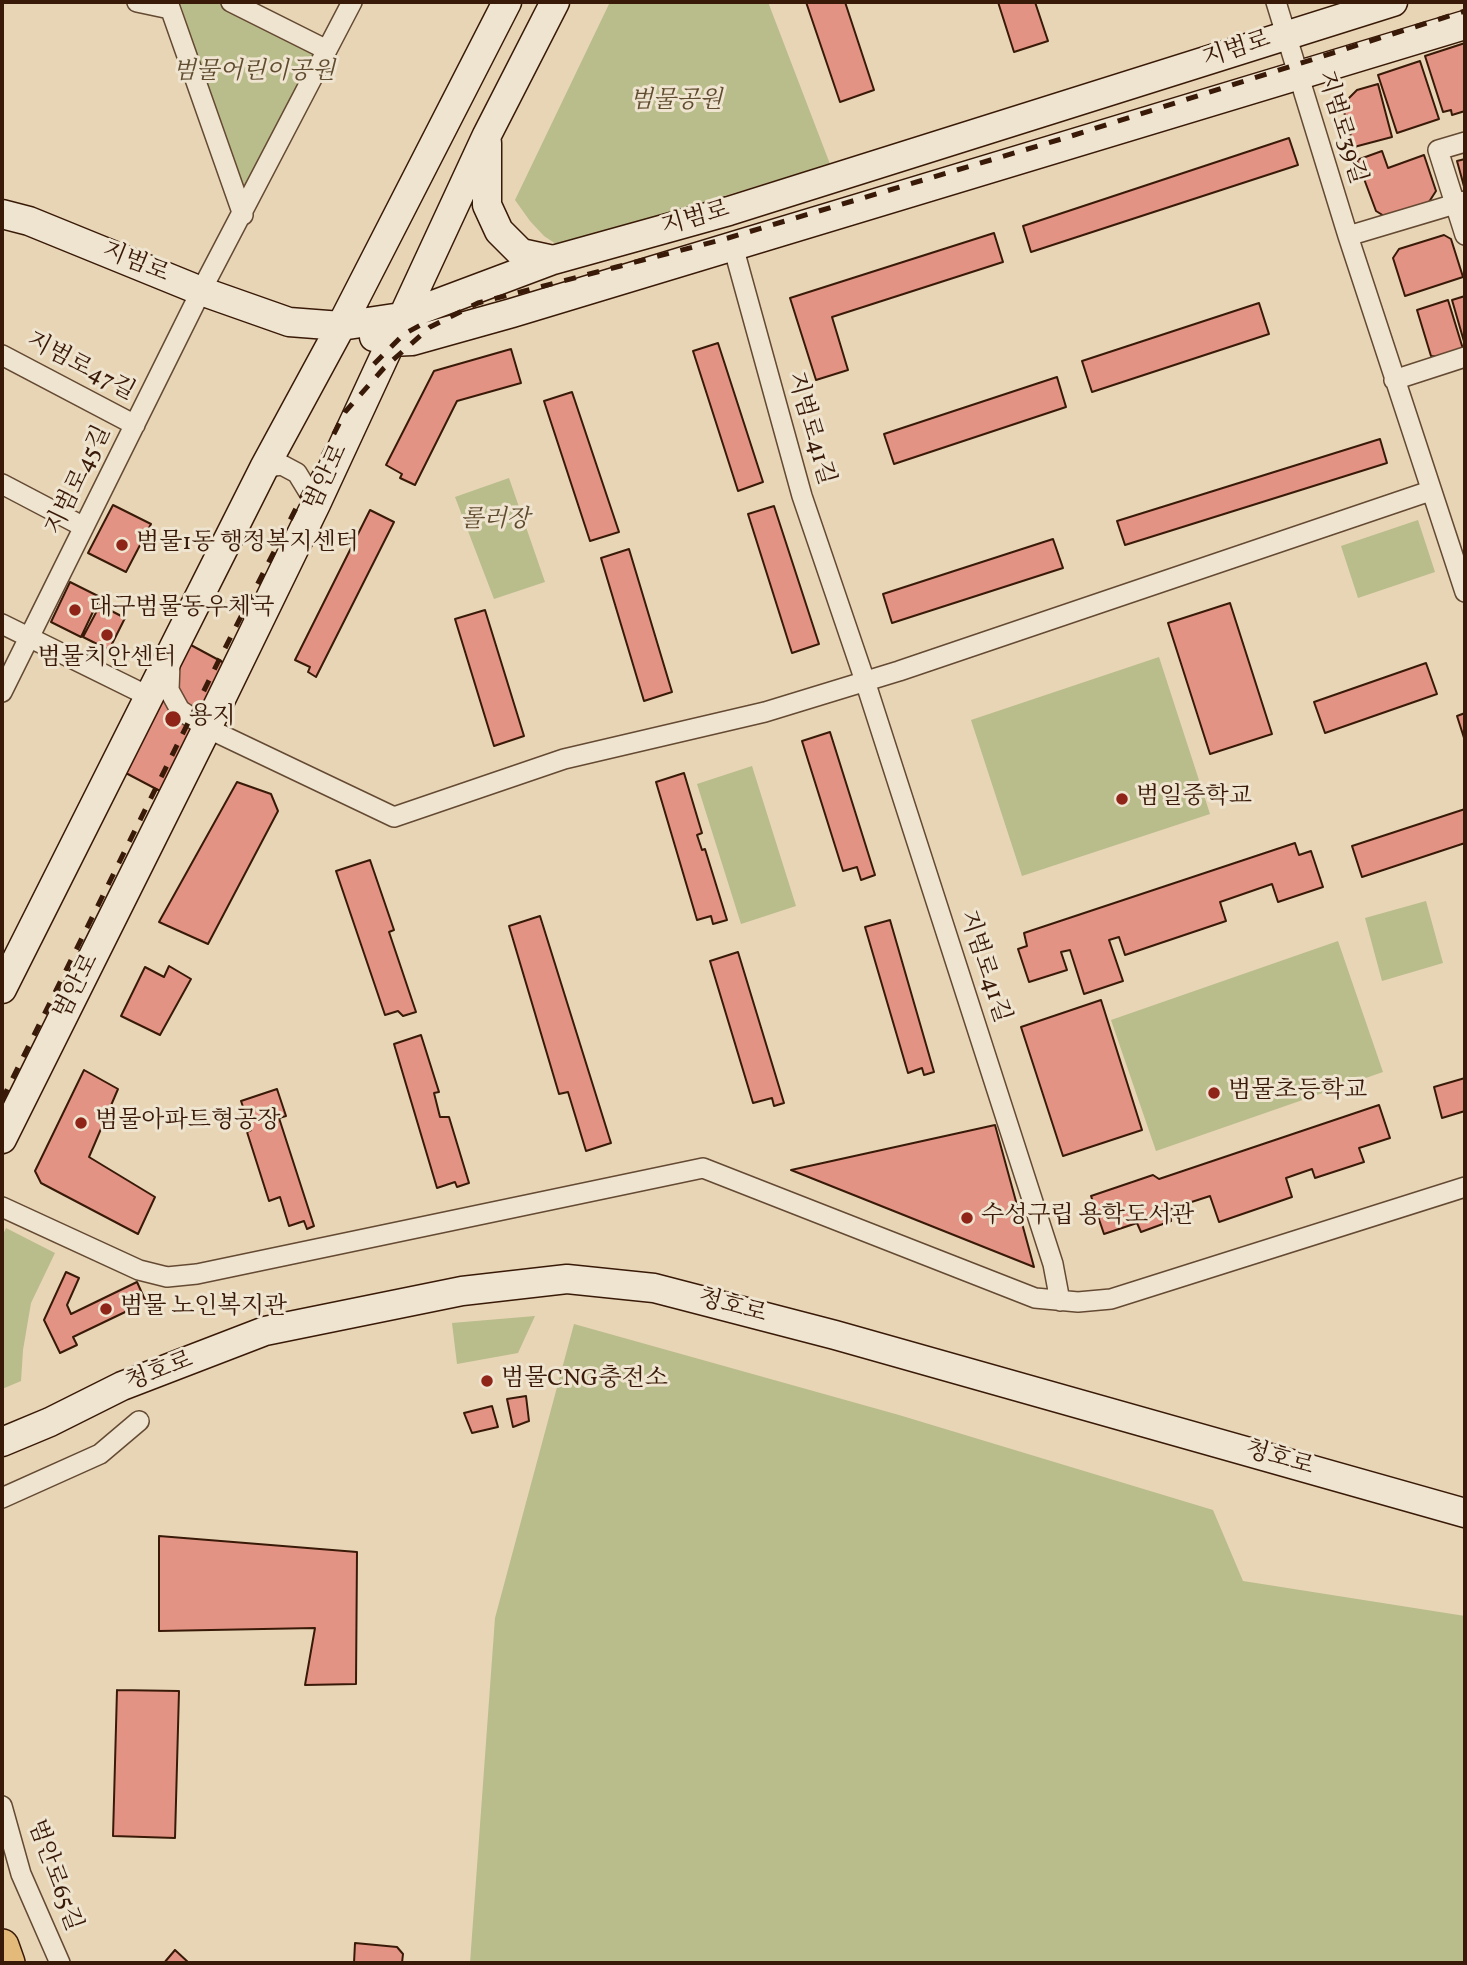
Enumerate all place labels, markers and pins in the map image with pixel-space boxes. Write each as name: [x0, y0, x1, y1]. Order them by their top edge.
place label: 범물1동 행정복지센터: [136, 531, 359, 559]
marker: 범물1동 행정복지센터: [114, 537, 130, 553]
place label: 대구범물동우체국: [89, 596, 274, 624]
marker: 대구범물동우체국: [67, 602, 83, 618]
marker: 범물치안센터: [99, 627, 115, 643]
place label: 범물치안센터: [37, 646, 177, 674]
place label: 용지: [189, 705, 235, 733]
marker: 용지: [163, 709, 183, 729]
place label: 범일중학교: [1136, 785, 1252, 813]
marker: 범일중학교: [1114, 791, 1130, 807]
place label: 범물초등학교: [1228, 1079, 1367, 1107]
marker: 범물초등학교: [1206, 1085, 1222, 1101]
place label: 범물아파트형공장: [95, 1109, 280, 1137]
marker: 범물아파트형공장: [73, 1115, 89, 1131]
place label: 수성구립 용학도서관: [981, 1204, 1194, 1232]
marker: 수성구립 용학도서관: [959, 1210, 975, 1226]
place label: 범물 노인복지관: [120, 1295, 287, 1323]
marker: 범물 노인복지관: [98, 1301, 114, 1317]
place label: 범물CNG충전소: [501, 1367, 668, 1395]
marker: 범물CNG충전소: [479, 1373, 495, 1389]

